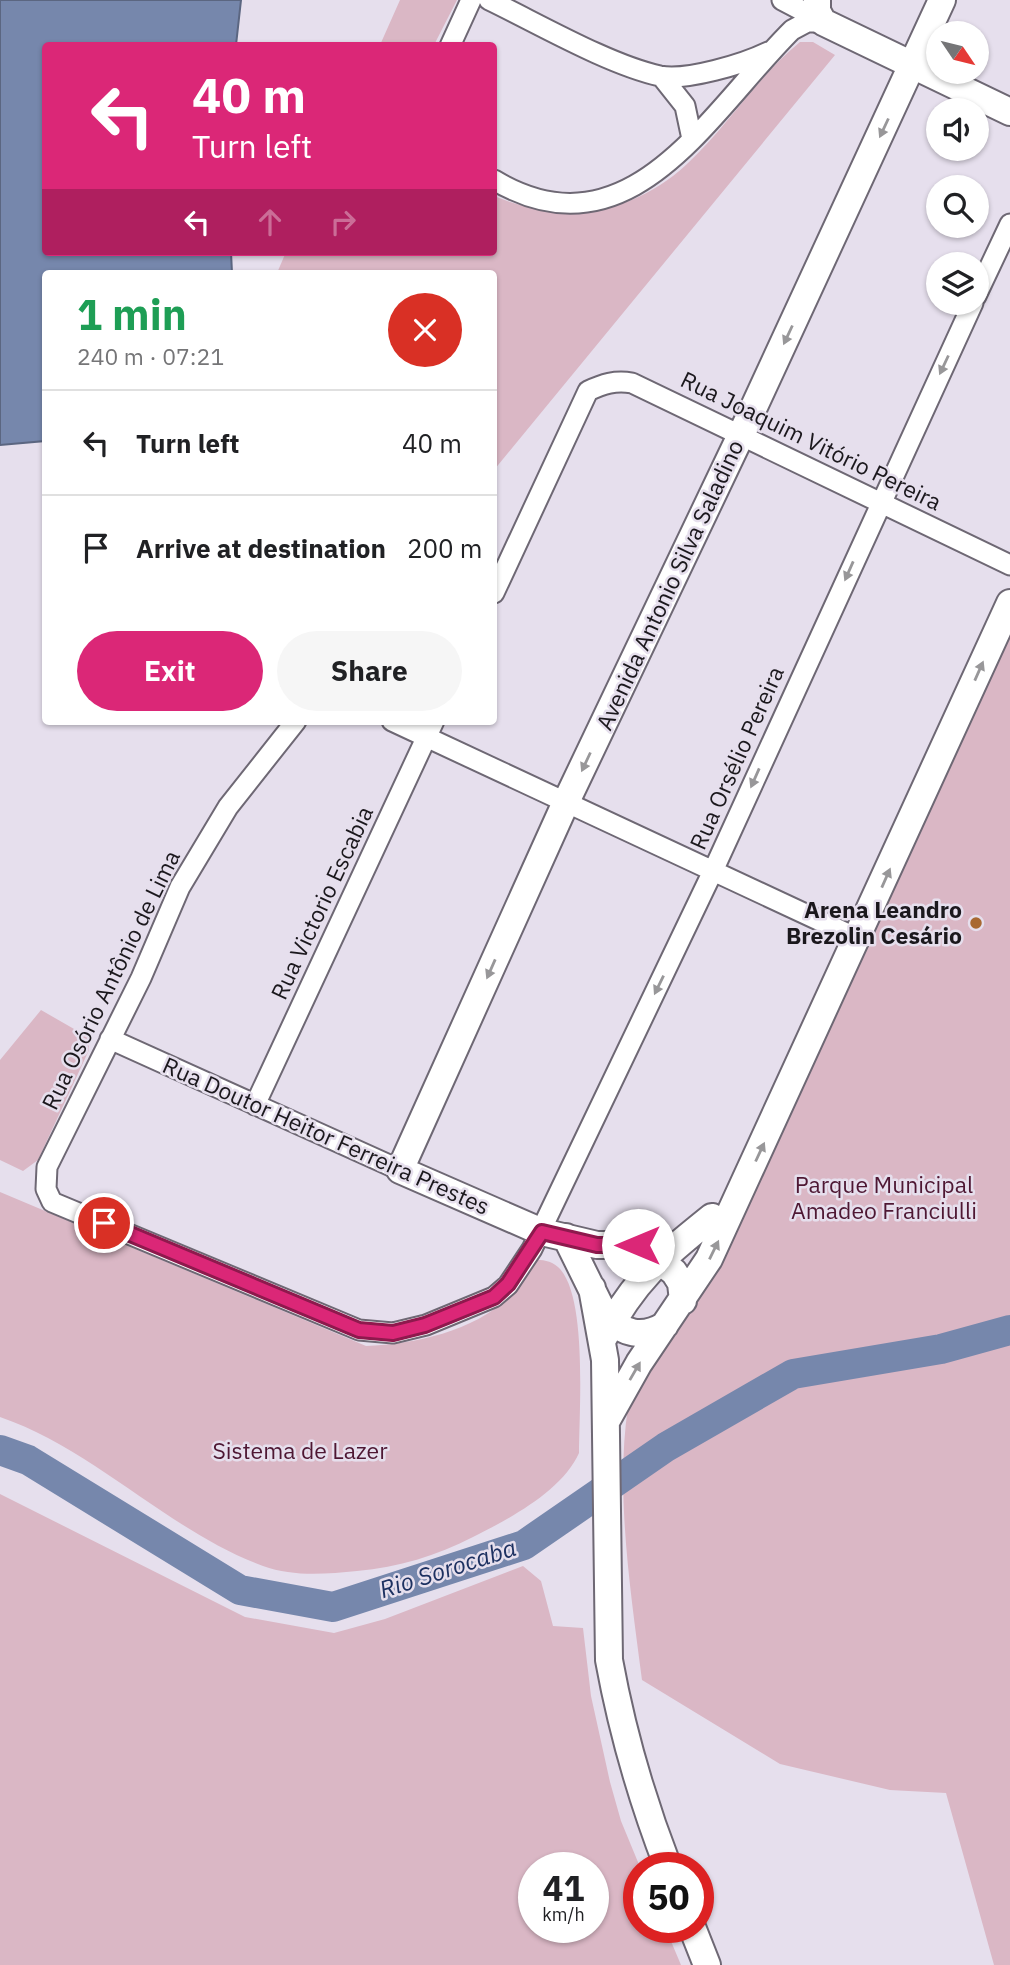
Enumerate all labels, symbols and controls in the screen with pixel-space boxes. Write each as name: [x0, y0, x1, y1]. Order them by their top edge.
north arrow: [926, 21, 989, 84]
map controls: [926, 21, 989, 315]
text: 40 m: [192, 63, 306, 126]
icon: left: [77, 70, 168, 161]
button: sound: [926, 98, 989, 161]
one-way arrow: [878, 118, 889, 139]
text: Turn left: [192, 125, 312, 167]
button: search: [926, 175, 989, 238]
icon: left: [178, 203, 216, 241]
icon: ahead: [251, 203, 289, 241]
icon: right: [324, 203, 362, 241]
button: layers: [926, 252, 989, 315]
text: 1 min: [77, 287, 187, 342]
button: close: [388, 293, 462, 367]
one-way arrow: [782, 325, 794, 345]
text: 240 m · 07:21: [77, 341, 224, 371]
one-way arrow: [938, 354, 949, 375]
street label: Rua Joaquim Vitório Pereira: [676, 364, 947, 516]
icon: left: [77, 424, 115, 462]
text: Turn left: [136, 426, 239, 460]
text: 40 m: [402, 426, 462, 460]
street label: Avenida Antonio Silva Saladino: [589, 435, 750, 735]
icon: arrive: [77, 529, 115, 567]
text: Arrive at destination: [136, 531, 386, 565]
text: 200 m: [407, 531, 483, 565]
one-way arrow: [843, 561, 855, 581]
button: Exit: [77, 631, 263, 711]
button: Share: [277, 631, 462, 711]
street label: Rua Orsélio Pereira: [682, 661, 790, 854]
one-way arrow: [974, 661, 985, 681]
one-way arrow: [580, 752, 591, 772]
one-way arrow: [749, 768, 760, 789]
street label: Rua Victorio Escabia: [263, 801, 379, 1004]
street label: Rua Osório Antônio de Lima: [34, 845, 186, 1114]
one-way arrow: [881, 868, 892, 889]
place label: Arena Leandro Brezolin Cesário: [786, 894, 962, 950]
marker: Arena Leandro Brezolin Cesário: [968, 915, 984, 931]
one-way arrow: [485, 959, 497, 979]
one-way arrow: [653, 975, 665, 995]
street label: Rua Doutor Heitor Ferreira Prestes: [158, 1049, 494, 1221]
one-way arrow: [754, 1142, 766, 1162]
park label: Parque Municipal Amadeo Franciulli: [791, 1169, 977, 1225]
pin: [74, 1193, 134, 1253]
icon: arrive: [85, 1204, 123, 1242]
position arrow: [601, 1208, 675, 1282]
one-way arrow: [708, 1240, 719, 1260]
one-way arrow: [629, 1362, 641, 1381]
park label: Sistema de Lazer: [212, 1435, 388, 1465]
water label: Rio Sorocaba: [375, 1531, 520, 1605]
speed limit sign: 50: [623, 1852, 714, 1943]
text: 41: [542, 1865, 585, 1911]
text: km/h: [542, 1903, 585, 1926]

